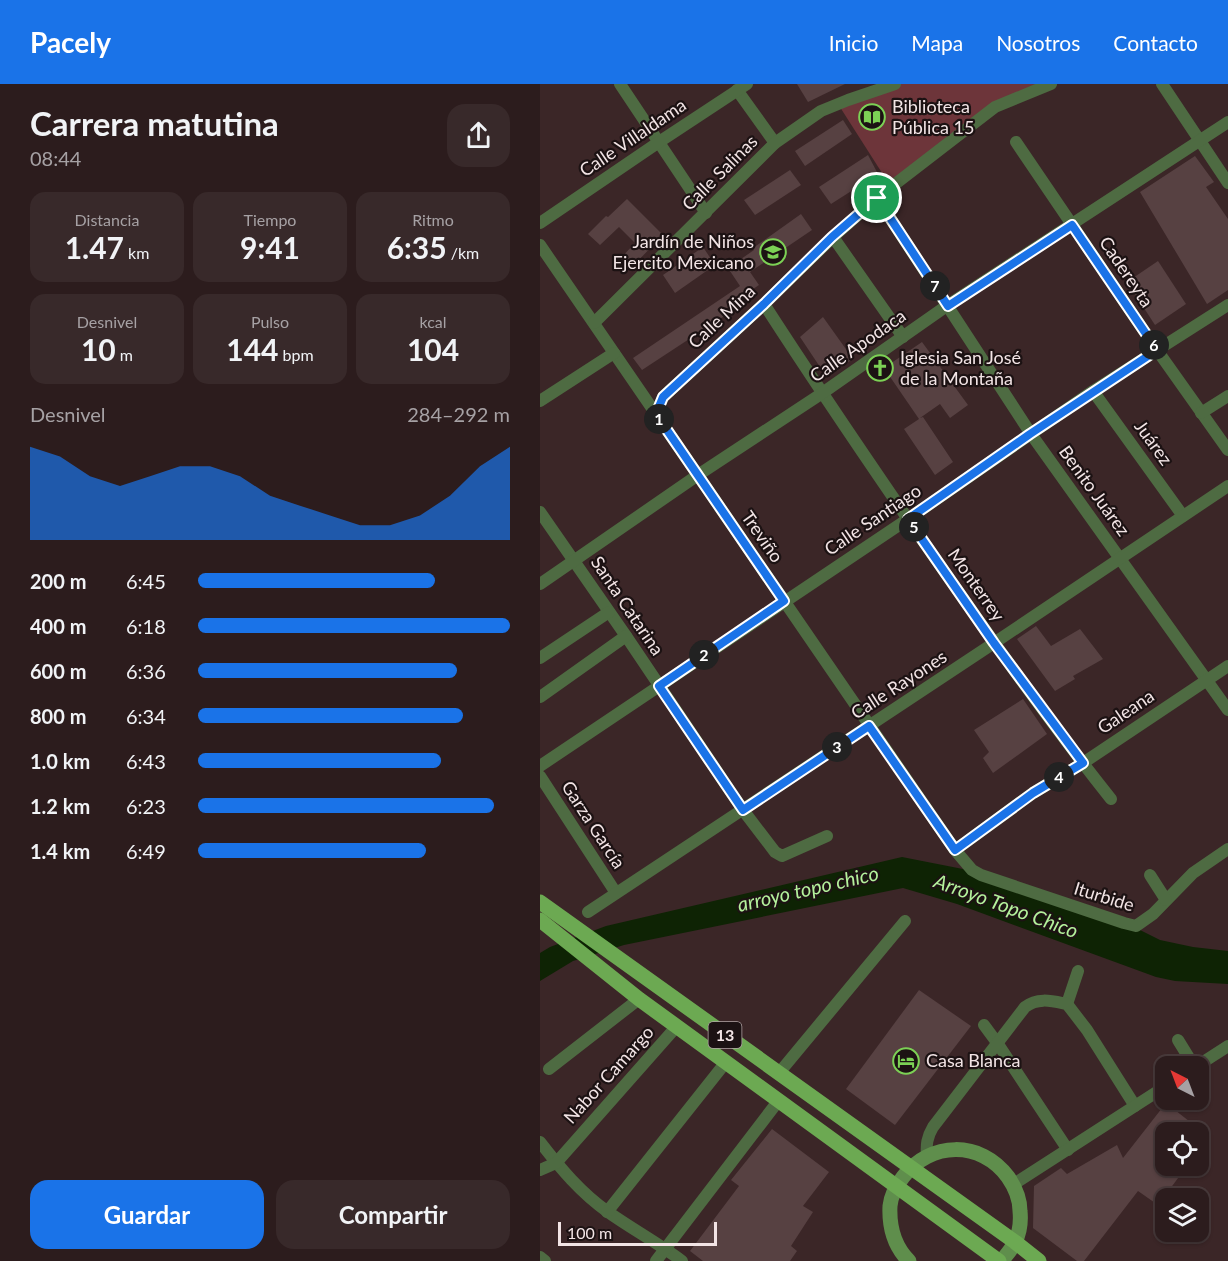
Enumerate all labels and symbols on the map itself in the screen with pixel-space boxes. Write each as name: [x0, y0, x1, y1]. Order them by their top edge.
street label: Calle Villaldama: [575, 93, 690, 181]
place label: Biblioteca Pública 15: [892, 95, 974, 138]
library icon: Biblioteca Pública 15: [857, 102, 887, 132]
street label: Calle Salinas: [677, 130, 762, 215]
pin: [851, 172, 902, 223]
place label: Jardín de Niños Ejercito Mexicano: [613, 230, 754, 273]
street label: Cadereyta: [1095, 232, 1159, 311]
school or university icon: Jardín de Niños Ejercito Mexicano: [758, 237, 788, 267]
pin: 7: [920, 271, 950, 301]
street label: Calle Mina: [683, 280, 759, 353]
street label: Calle Apodaca: [805, 304, 910, 386]
pin: 6: [1139, 330, 1169, 360]
place label: Iglesia San José de la Montaña: [900, 346, 1021, 389]
church icon: Iglesia San José de la Montaña: [865, 353, 895, 383]
pin: 1: [644, 404, 674, 434]
street label: Juárez: [1130, 416, 1177, 469]
street label: Benito Juárez: [1055, 441, 1135, 540]
street label: Calle Santiago: [820, 479, 925, 559]
street label: Treviño: [737, 506, 788, 566]
pin: 5: [899, 512, 929, 542]
street label: Monterrey: [944, 544, 1010, 626]
street label: Santa Catarina: [587, 552, 669, 659]
pin: 2: [689, 640, 719, 670]
street label: Calle Rayones: [846, 645, 951, 723]
street label: Galeana: [1093, 684, 1158, 738]
pin: 3: [822, 732, 852, 762]
pin: 4: [1044, 762, 1074, 792]
street label: Garza García: [557, 776, 630, 873]
water label: arroyo topo chico: [735, 860, 881, 916]
water label: Arroyo Topo Chico: [930, 868, 1082, 942]
street label: Iturbide: [1072, 876, 1137, 916]
street label: Nabor Camargo: [559, 1021, 658, 1128]
road number: 13: [708, 1022, 741, 1048]
hotel icon: Casa Blanca: [891, 1046, 921, 1076]
place label: Casa Blanca: [926, 1049, 1021, 1071]
north arrow: [1155, 1056, 1209, 1110]
scale bar: [558, 1219, 717, 1246]

